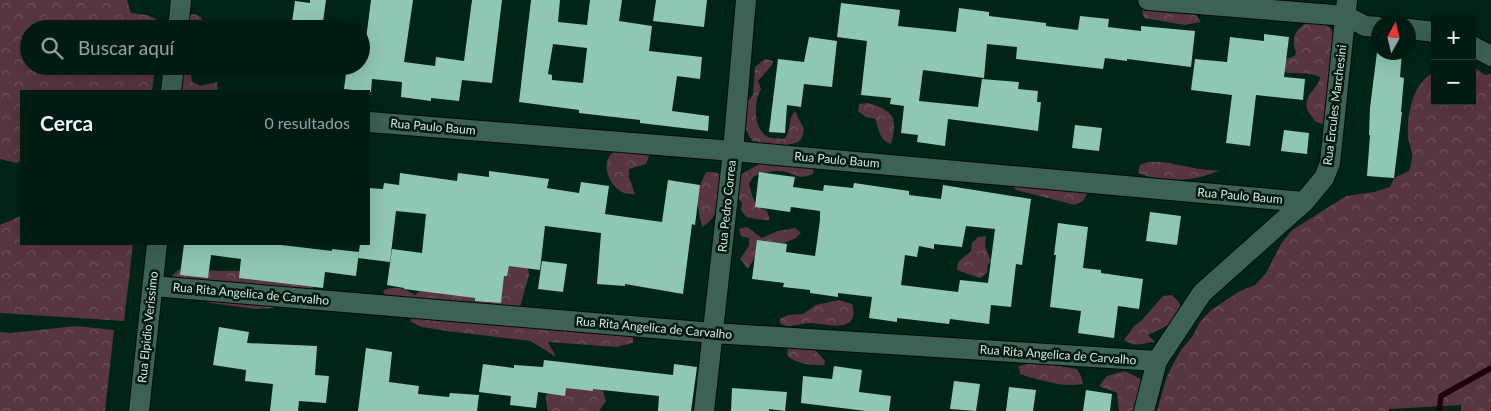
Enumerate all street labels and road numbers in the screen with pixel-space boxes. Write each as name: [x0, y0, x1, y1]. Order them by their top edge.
street label: Rua Ercules Marchesini: [1320, 44, 1349, 166]
street label: Rua Paulo Baum: [390, 115, 476, 138]
street label: Rua Paulo Baum: [794, 148, 880, 171]
street label: Rua Pedro Correa: [714, 159, 739, 253]
street label: Rua Paulo Baum: [1197, 184, 1283, 207]
street label: Rua Elpidio Verissimo: [134, 270, 161, 383]
street label: Rua Rita Angelica de Carvalho: [172, 279, 330, 308]
street label: Rua Rita Angelica de Carvalho: [575, 313, 733, 342]
street label: Rua Rita Angelica de Carvalho: [979, 342, 1137, 367]

